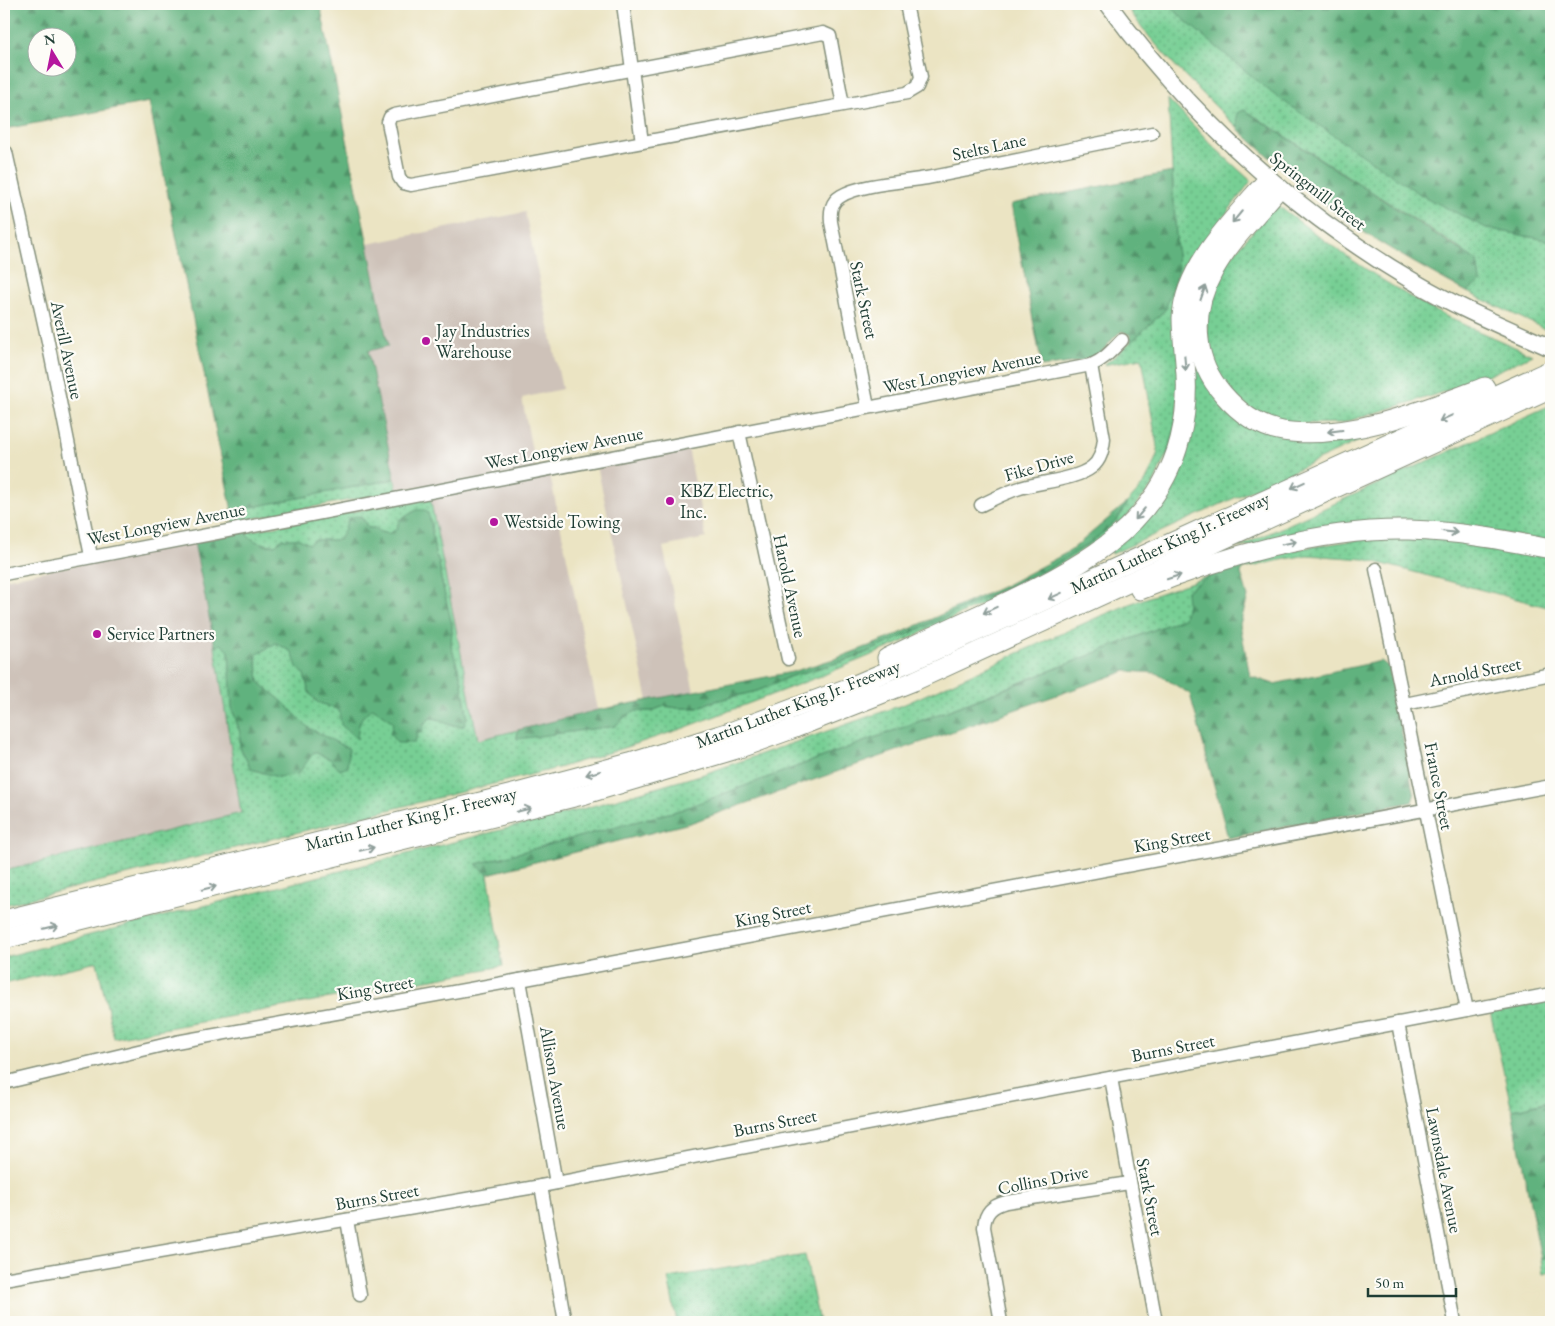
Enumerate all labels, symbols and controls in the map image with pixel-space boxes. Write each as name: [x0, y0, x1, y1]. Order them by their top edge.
north arrow: [28, 28, 78, 78]
text: N: [43, 29, 58, 49]
street label: Stelts Lane: [950, 128, 1028, 166]
street label: Springmill Street: [1266, 146, 1371, 235]
one-way arrow: [1231, 210, 1242, 223]
street label: Stark Street: [845, 259, 884, 341]
one-way arrow: [1199, 286, 1208, 301]
street label: Averill Avenue: [46, 298, 89, 401]
place label: Jay Industries Warehouse: [434, 319, 530, 363]
marker: Jay Industries Warehouse: [420, 335, 432, 347]
street label: West Longview Avenue: [881, 345, 1043, 398]
one-way arrow: [1180, 354, 1190, 370]
one-way arrow: [1439, 413, 1454, 423]
street label: West Longview Avenue: [483, 421, 645, 474]
one-way arrow: [1327, 426, 1343, 436]
street label: Fike Drive: [1001, 445, 1076, 486]
place label: KBZ Electric, Inc.: [680, 479, 773, 523]
one-way arrow: [1291, 481, 1306, 490]
street label: Martin Luther King Jr. Freeway: [1066, 486, 1273, 599]
marker: KBZ Electric, Inc.: [664, 495, 676, 507]
street label: West Longview Avenue: [85, 497, 247, 550]
one-way arrow: [1134, 507, 1145, 520]
place label: Westside Towing: [504, 510, 620, 533]
marker: Westside Towing: [488, 516, 500, 528]
one-way arrow: [1442, 527, 1458, 537]
street label: Harold Avenue: [768, 532, 813, 640]
one-way arrow: [1280, 538, 1296, 548]
one-way arrow: [1166, 572, 1182, 582]
one-way arrow: [1048, 592, 1063, 601]
one-way arrow: [983, 605, 998, 615]
place label: Service Partners: [107, 622, 215, 645]
marker: Service Partners: [91, 628, 103, 640]
street label: Arnold Street: [1426, 651, 1523, 692]
street label: Martin Luther King Jr. Freeway: [692, 654, 903, 753]
street label: France Street: [1420, 740, 1459, 832]
one-way arrow: [586, 769, 602, 778]
street label: Martin Luther King Jr. Freeway: [303, 781, 519, 856]
one-way arrow: [516, 805, 532, 814]
street label: King Street: [1132, 821, 1212, 858]
one-way arrow: [358, 844, 374, 853]
one-way arrow: [200, 883, 216, 892]
street label: King Street: [733, 895, 813, 932]
one-way arrow: [43, 922, 59, 931]
street label: King Street: [335, 969, 415, 1006]
street label: Allison Avenue: [535, 1023, 576, 1132]
street label: Burns Street: [1129, 1028, 1217, 1067]
street label: Burns Street: [731, 1103, 819, 1142]
street label: Lawnsdale Avenue: [1421, 1105, 1468, 1235]
street label: Stark Street: [1132, 1156, 1169, 1238]
street label: Collins Drive: [996, 1159, 1090, 1200]
street label: Burns Street: [333, 1178, 421, 1215]
scale bar: [1368, 1266, 1455, 1298]
text: 50 m: [1375, 1273, 1404, 1292]

